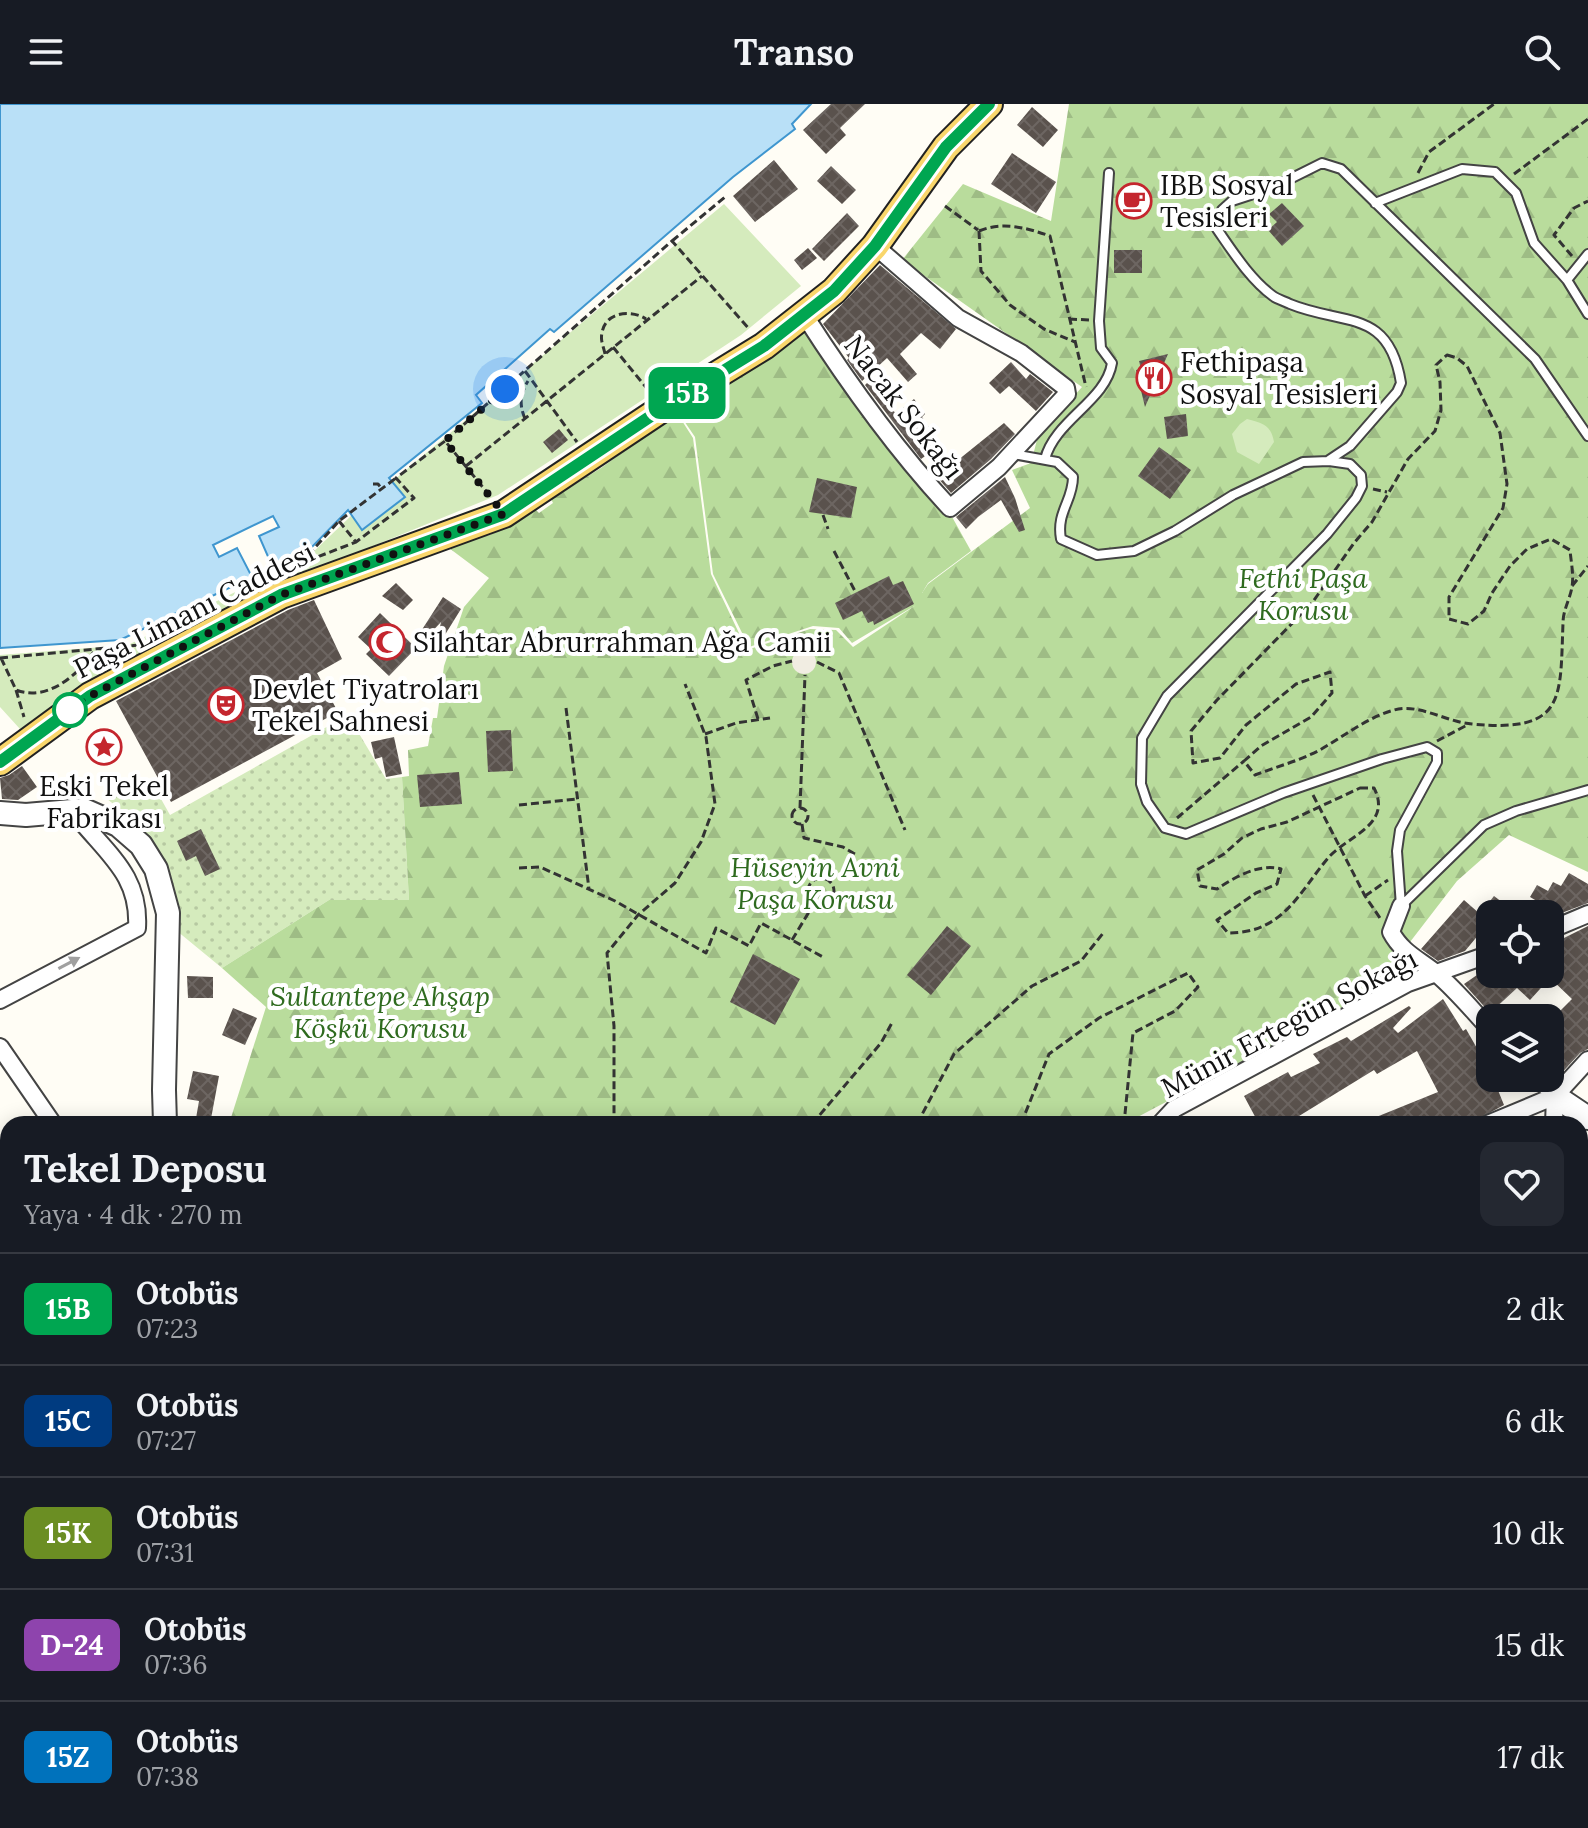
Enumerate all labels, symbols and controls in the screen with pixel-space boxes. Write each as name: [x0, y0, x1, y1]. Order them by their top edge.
text: Transo: [734, 29, 854, 75]
icon: menu: [24, 30, 68, 74]
icon: search: [1520, 30, 1564, 74]
place label: IBB Sosyal Tesisleri: [1160, 167, 1293, 235]
cafe icon: IBB Sosyal Tesisleri: [1115, 182, 1153, 220]
street label: Nacak Sokağı: [837, 328, 971, 486]
place label: Fethipaşa Sosyal Tesisleri: [1180, 344, 1378, 412]
restaurant icon: Fethipaşa Sosyal Tesisleri: [1135, 359, 1173, 397]
line badge: 15B: [641, 367, 733, 419]
your location: [485, 369, 525, 409]
text: 15B: [665, 375, 710, 411]
street label: Paşa Limanı Caddesi: [68, 534, 320, 686]
park label: Fethi Paşa Korusu: [1238, 560, 1368, 628]
mosque icon: Silahtar Abrurrahman Ağa Camii: [368, 623, 406, 661]
place label: Silahtar Abrurrahman Ağa Camii: [413, 624, 832, 660]
place label: Devlet Tiyatroları Tekel Sahnesi: [252, 671, 479, 739]
theatre icon: Devlet Tiyatroları Tekel Sahnesi: [207, 686, 245, 724]
unlabelled marker: [53, 693, 87, 727]
place icon: Eski Tekel Fabrikası: [85, 728, 123, 766]
place label: Eski Tekel Fabrikası: [39, 768, 169, 836]
park label: Hüseyin Avni Paşa Korusu: [730, 849, 900, 917]
map controls: [1476, 900, 1564, 1092]
button: locate: [1476, 900, 1564, 988]
street label: Münir Ertegün Sokağı: [1155, 940, 1423, 1106]
one-way arrow: [58, 957, 80, 971]
park label: Sultantepe Ahşap Köşkü Korusu: [270, 978, 490, 1046]
button: layers: [1476, 1004, 1564, 1092]
button: heart: [1480, 1142, 1564, 1226]
text: Tekel Deposu: [24, 1144, 267, 1192]
text: Yaya · 4 dk · 270 m: [24, 1198, 242, 1231]
text: Otobüs: [136, 1274, 239, 1312]
text: 2 dk: [1506, 1290, 1564, 1328]
text: 15B: [46, 1291, 91, 1327]
text: 07:23: [136, 1312, 198, 1345]
text: Otobüs: [136, 1386, 239, 1424]
text: 6 dk: [1505, 1402, 1564, 1440]
text: 15C: [45, 1403, 91, 1439]
text: 07:27: [136, 1424, 196, 1457]
text: Otobüs: [136, 1498, 239, 1536]
text: 10 dk: [1493, 1514, 1564, 1552]
text: 15K: [45, 1515, 91, 1551]
text: 07:31: [136, 1536, 194, 1569]
text: Otobüs: [144, 1610, 246, 1648]
text: 15 dk: [1495, 1626, 1564, 1664]
text: D-24: [40, 1627, 104, 1663]
text: 07:36: [144, 1648, 207, 1681]
text: Otobüs: [136, 1722, 239, 1760]
text: 17 dk: [1497, 1738, 1564, 1776]
text: 15Z: [46, 1739, 90, 1775]
text: 07:38: [136, 1760, 199, 1793]

